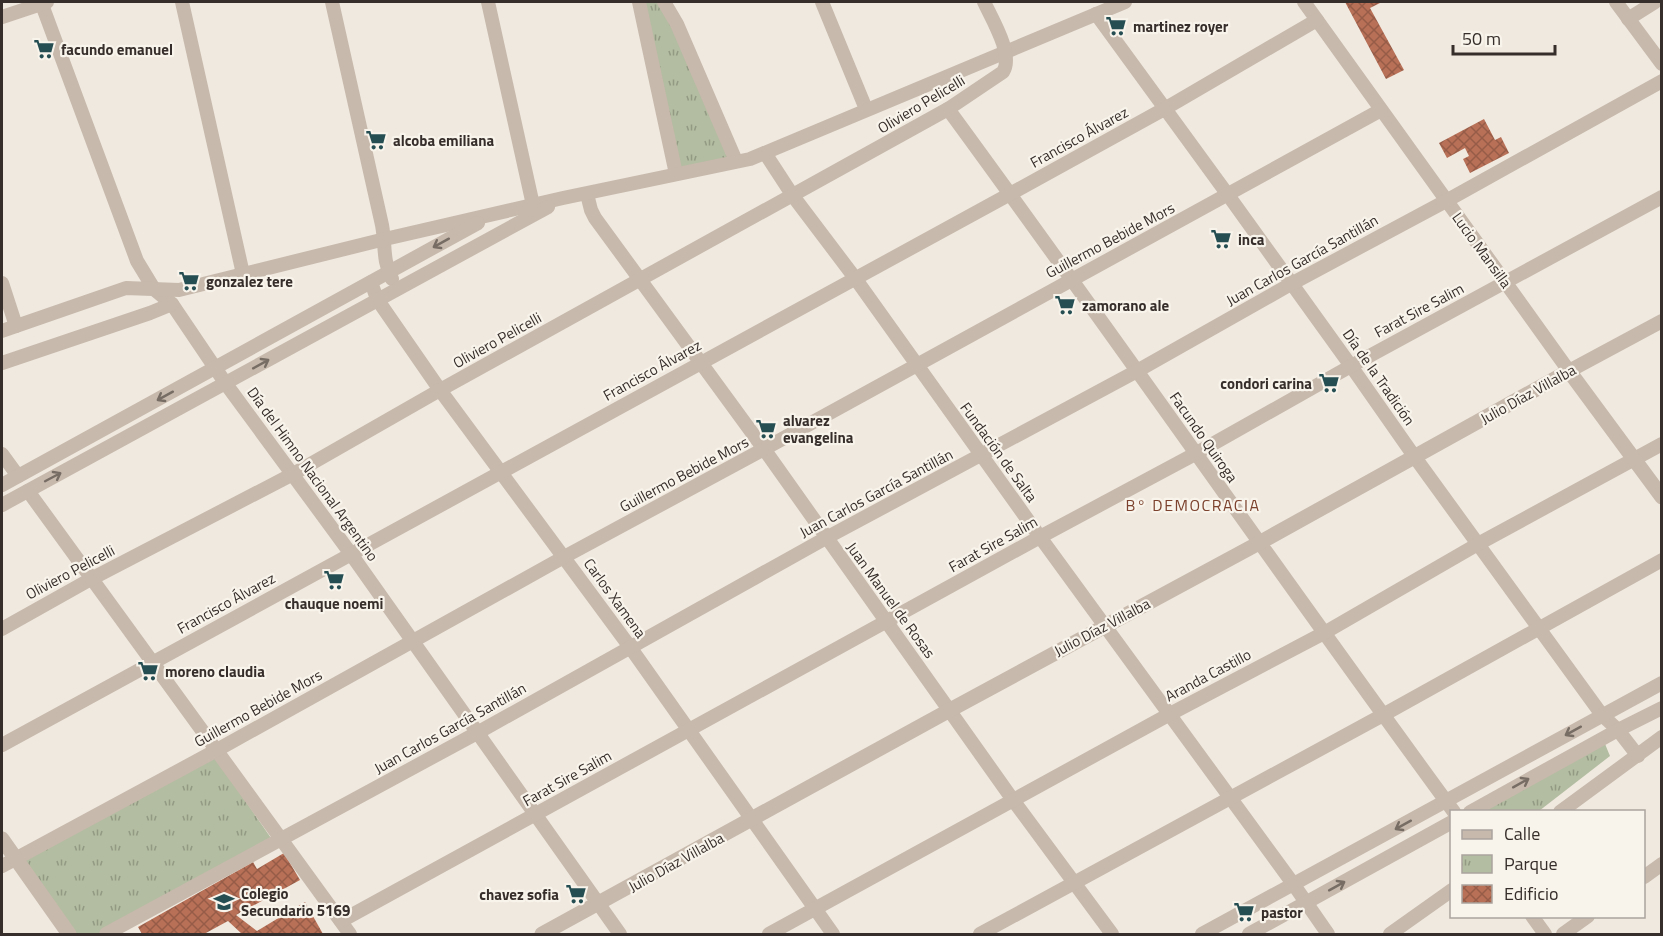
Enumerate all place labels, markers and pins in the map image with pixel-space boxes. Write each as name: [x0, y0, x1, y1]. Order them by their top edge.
supermarket icon: martinez royer: [1104, 14, 1128, 38]
place label: martinez royer: [1133, 15, 1229, 38]
supermarket icon: facundo emanuel: [32, 37, 56, 61]
place label: facundo emanuel: [61, 38, 173, 61]
supermarket icon: alcoba emiliana: [364, 128, 388, 152]
place label: alcoba emiliana: [393, 129, 494, 152]
supermarket icon: inca: [1209, 227, 1233, 251]
place label: inca: [1238, 228, 1265, 251]
supermarket icon: gonzalez tere: [177, 269, 201, 293]
place label: gonzalez tere: [206, 270, 293, 293]
supermarket icon: zamorano ale: [1053, 293, 1077, 317]
place label: zamorano ale: [1082, 294, 1170, 317]
supermarket icon: condori carina: [1317, 371, 1341, 395]
place label: condori carina: [1220, 372, 1312, 395]
place label: alvarez evangelina: [783, 409, 854, 449]
supermarket icon: alvarez evangelina: [754, 417, 778, 441]
supermarket icon: chauque noemi: [322, 568, 346, 592]
place label: chauque noemi: [285, 592, 383, 615]
supermarket icon: moreno claudia: [136, 659, 160, 683]
place label: moreno claudia: [165, 660, 265, 683]
place label: Colegio Secundario 5169: [241, 882, 350, 922]
supermarket icon: chavez sofia: [564, 882, 588, 906]
place label: chavez sofia: [479, 883, 559, 906]
school or university icon: Colegio Secundario 5169: [212, 890, 236, 914]
supermarket icon: pastor: [1232, 900, 1256, 924]
place label: pastor: [1261, 901, 1303, 924]

